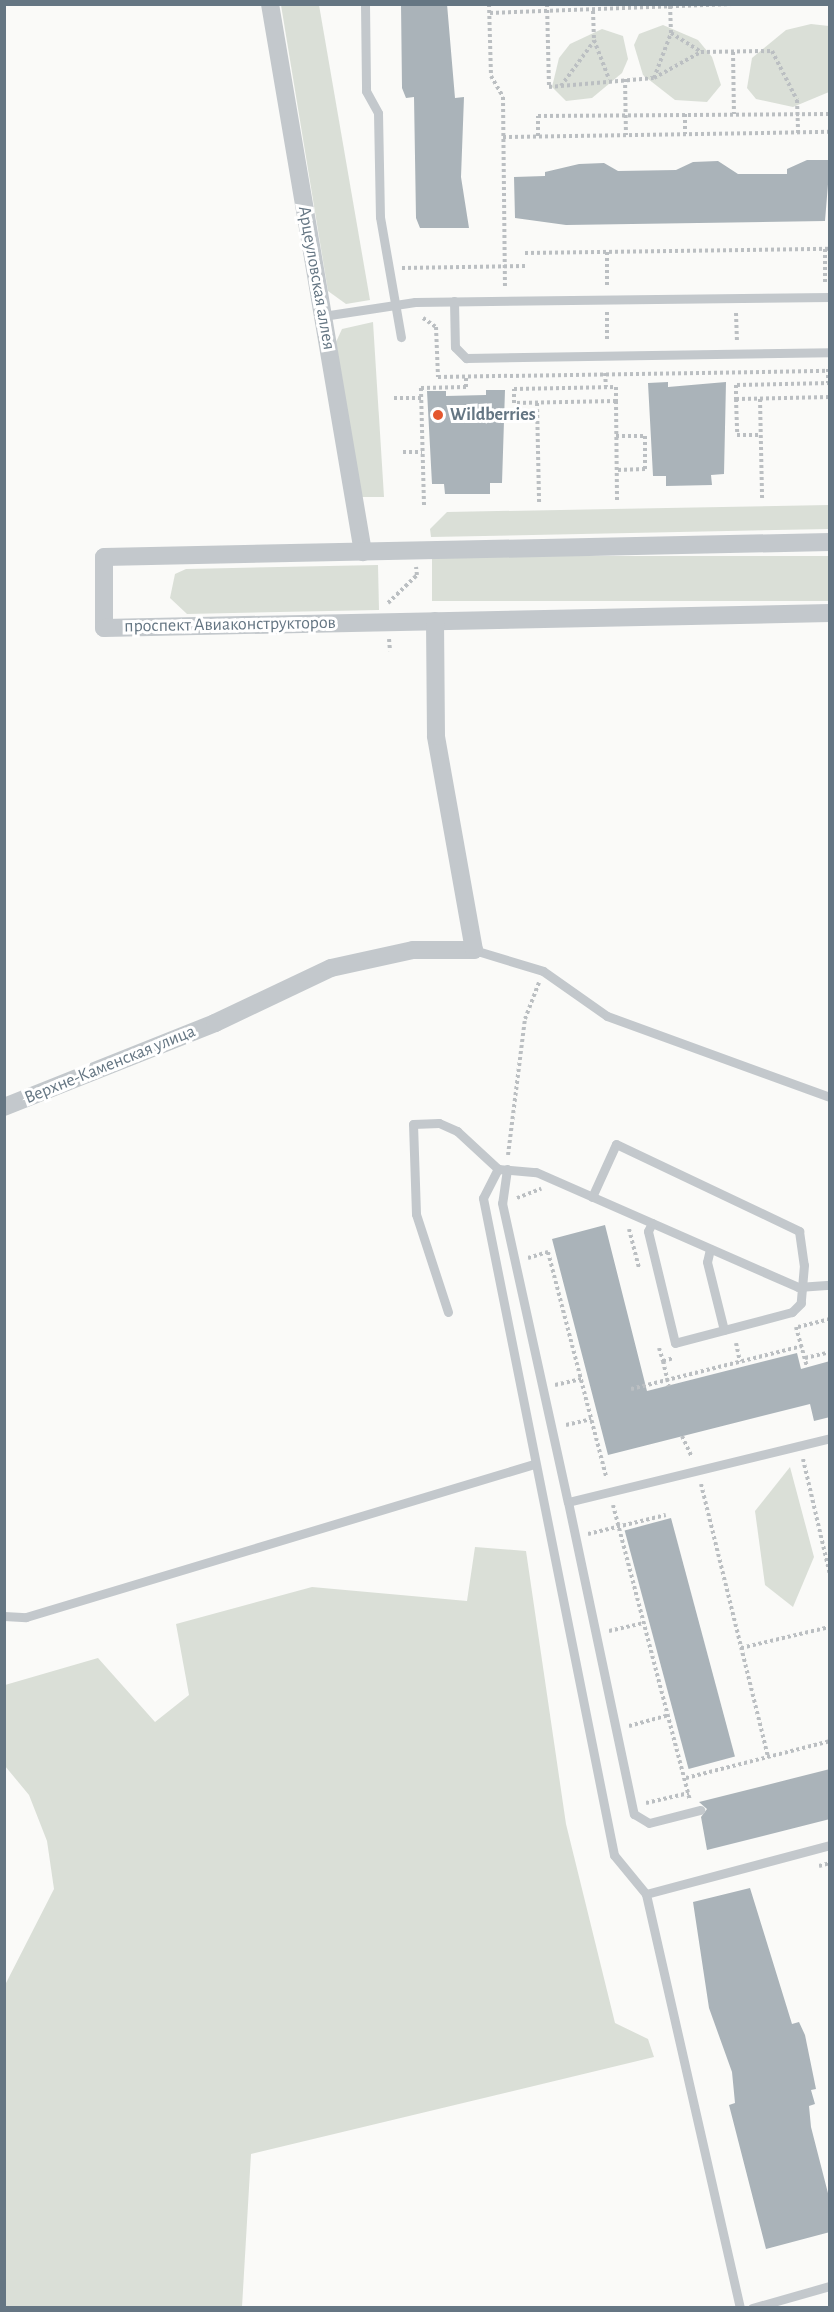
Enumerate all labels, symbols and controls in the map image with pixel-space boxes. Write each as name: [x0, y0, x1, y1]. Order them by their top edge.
street label: Арцеуловская аллея: [293, 204, 339, 352]
place label: Wildberries: [450, 404, 536, 426]
marker: Wildberries: [431, 408, 445, 422]
street label: проспект Авиаконструкторов: [124, 612, 336, 638]
street label: Верхне-Каменская улица: [21, 1021, 199, 1109]

